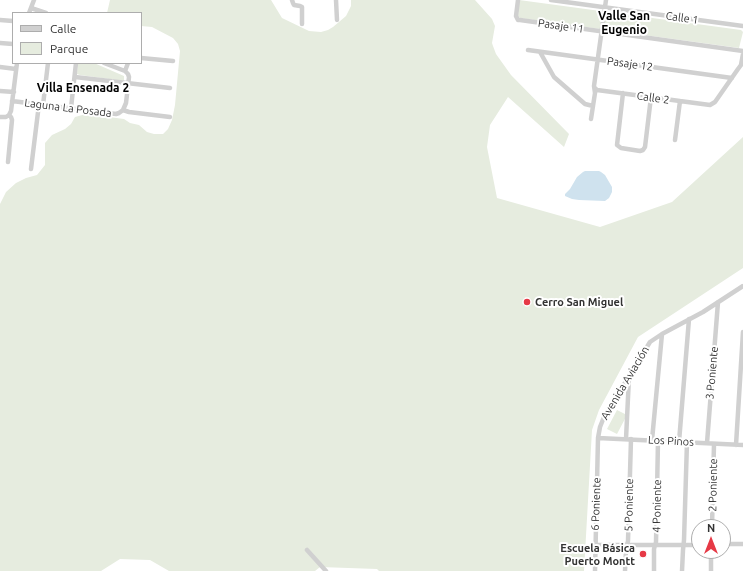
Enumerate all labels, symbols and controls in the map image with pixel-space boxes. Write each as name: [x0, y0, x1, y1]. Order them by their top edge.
district label: Valle San Eugenio: [598, 9, 650, 37]
street label: Calle 1: [665, 9, 699, 27]
legend: [12, 12, 142, 64]
street label: Pasaje 11: [537, 16, 585, 36]
text: Calle: [50, 22, 76, 35]
text: Parque: [50, 42, 88, 55]
street label: Pasaje 12: [606, 54, 654, 74]
district label: Villa Ensenada 2: [37, 81, 129, 95]
street label: Calle 2: [636, 89, 670, 107]
street label: Laguna La Posada: [24, 96, 112, 120]
place label: Cerro San Miguel: [535, 295, 623, 309]
marker: Cerro San Miguel: [522, 297, 532, 307]
street label: Avenida Aviación: [598, 344, 652, 422]
street label: 3 Poniente: [703, 346, 721, 400]
street label: Los Pinos: [648, 433, 694, 449]
street label: 2 Poniente: [706, 458, 720, 512]
street label: 6 Poniente: [588, 477, 604, 531]
street label: 5 Poniente: [622, 478, 636, 532]
street label: 4 Poniente: [650, 479, 664, 533]
north arrow: [691, 519, 731, 559]
text: N: [707, 522, 715, 534]
place label: Escuela Básica Puerto Montt: [560, 541, 635, 567]
marker: Escuela Básica Puerto Montt: [638, 549, 648, 559]

